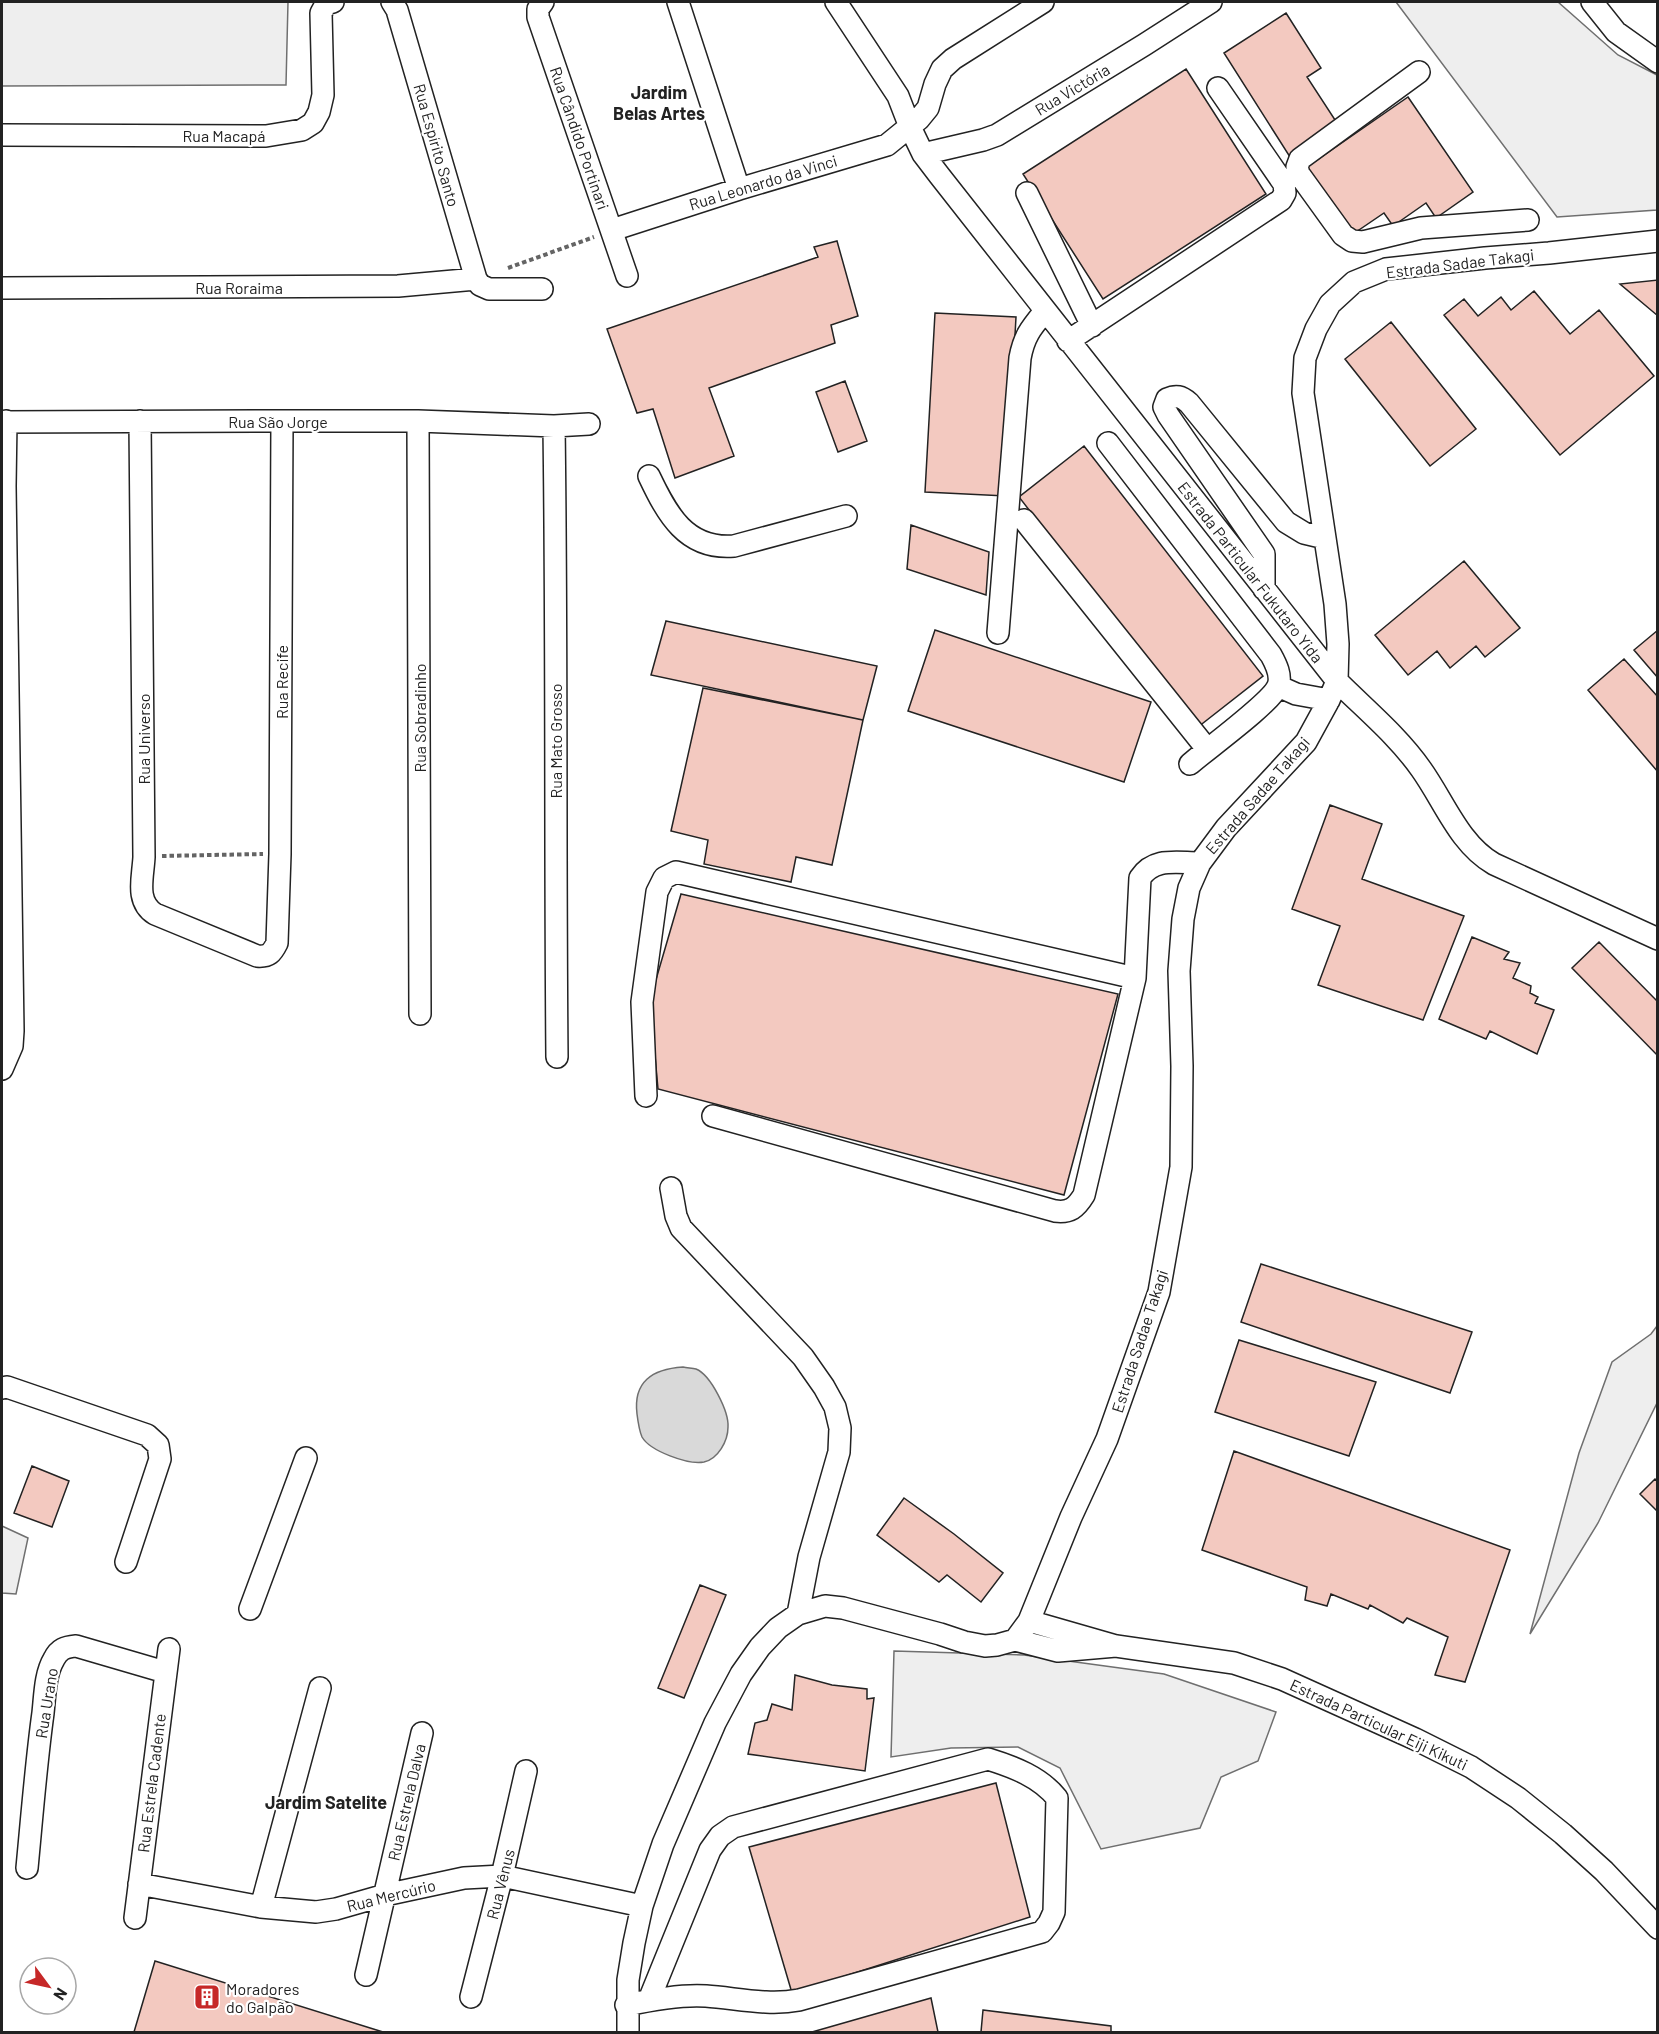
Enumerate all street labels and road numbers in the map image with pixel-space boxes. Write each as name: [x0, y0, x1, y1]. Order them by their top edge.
street label: Rua Victória: [1031, 59, 1113, 119]
street label: Rua Cândido Portinari: [547, 64, 613, 212]
street label: Rua Espírito Santo: [410, 81, 464, 209]
street label: Rua Macapá: [183, 126, 265, 145]
street label: Rua Leonardo da Vinci: [687, 150, 839, 214]
street label: Estrada Sadae Takagi: [1385, 244, 1535, 282]
street label: Rua Roraima: [195, 278, 283, 297]
street label: Rua São Jorge: [228, 412, 328, 431]
street label: Estrada Particular Fukutaro Yida: [1174, 478, 1328, 666]
street label: Rua Recife: [272, 645, 291, 719]
street label: Rua Sobradinho: [410, 663, 429, 773]
street label: Rua Mato Grosso: [546, 684, 565, 798]
street label: Rua Universo: [134, 694, 153, 784]
street label: Estrada Sadae Takagi: [1201, 732, 1313, 858]
street label: Estrada Sadae Takagi: [1107, 1267, 1171, 1415]
street label: Rua Urano: [31, 1666, 61, 1740]
street label: Estrada Particular Eiji Kikuti: [1287, 1674, 1471, 1774]
street label: Rua Estrela Cadente: [133, 1712, 169, 1854]
street label: Rua Estrela Dalva: [383, 1742, 429, 1862]
street label: Rua Vênus: [482, 1847, 518, 1921]
street label: Rua Mercúrio: [345, 1875, 437, 1915]

